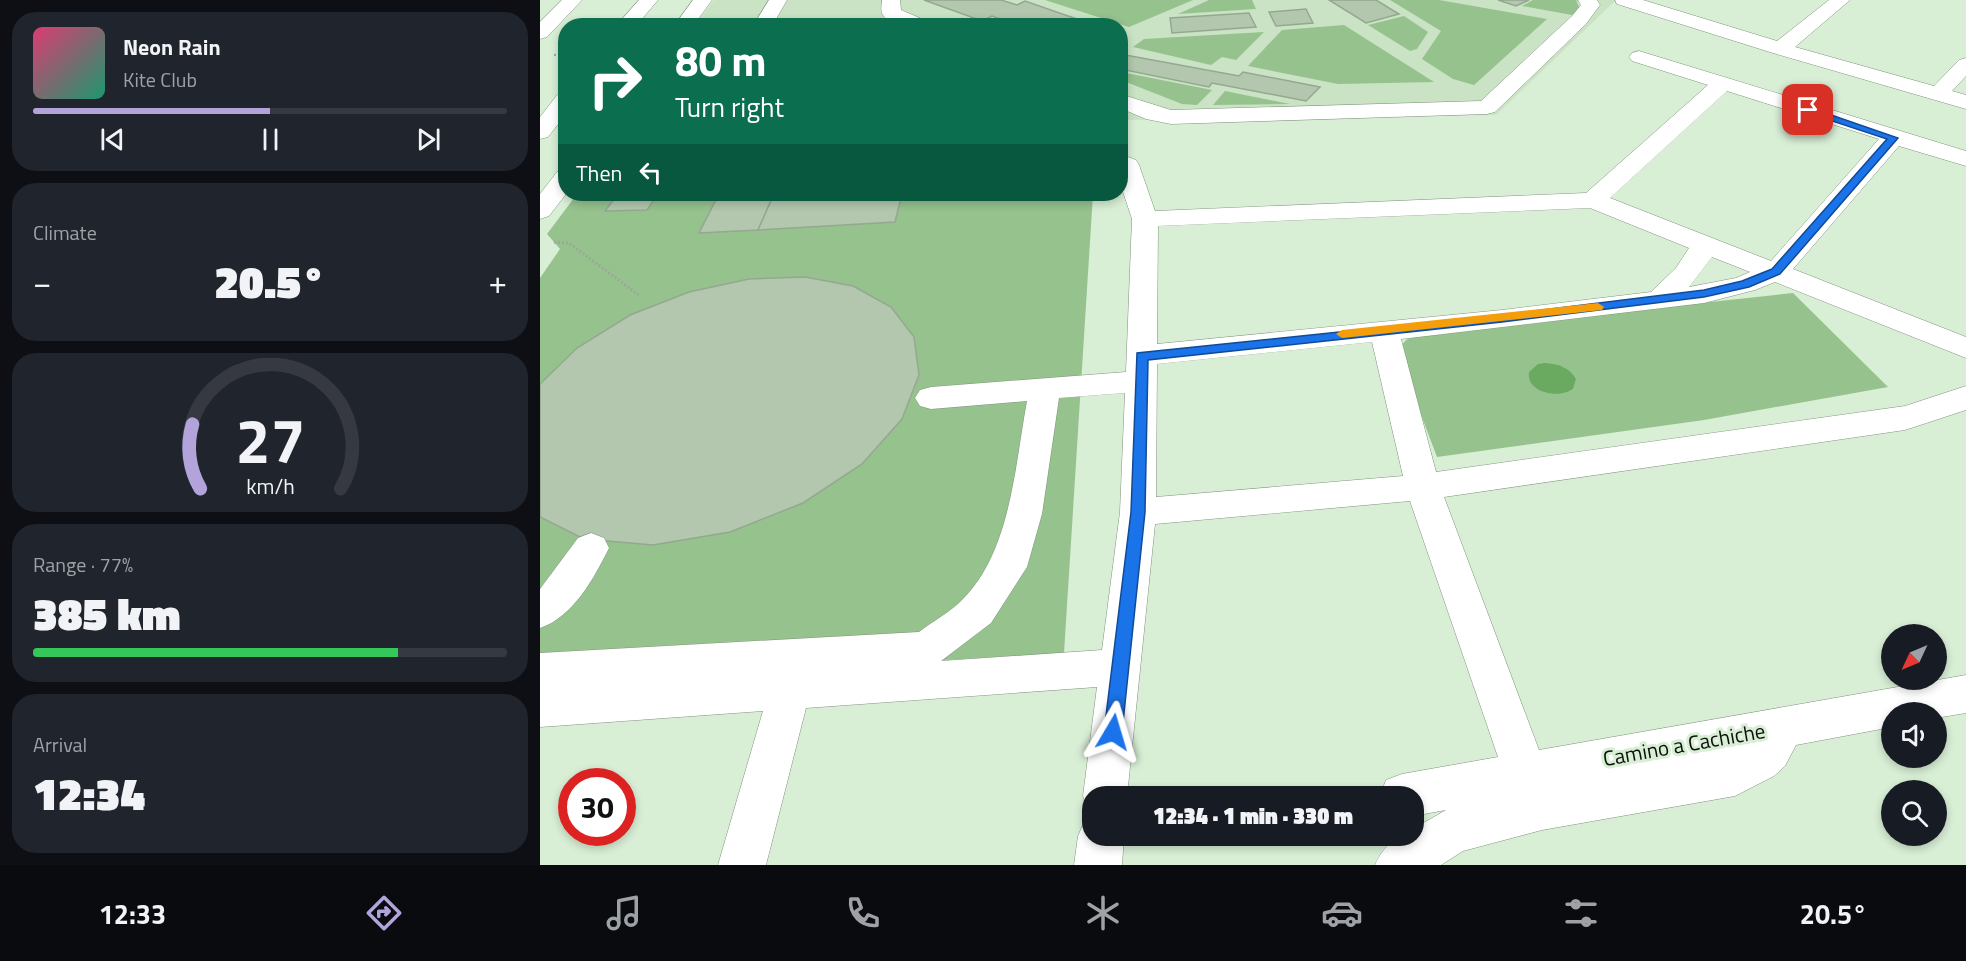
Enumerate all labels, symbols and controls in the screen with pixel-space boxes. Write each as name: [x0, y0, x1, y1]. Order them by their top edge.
text: 80 m: [675, 28, 767, 92]
text: Neon Rain: [123, 30, 221, 64]
icon: right: [576, 42, 654, 120]
text: Kite Club: [123, 64, 197, 95]
pin: [1782, 84, 1833, 135]
text: Turn right: [675, 86, 784, 127]
icon: arrive: [1791, 93, 1824, 126]
icon: previous: [96, 123, 129, 156]
icon: pause: [254, 123, 287, 156]
icon: next: [412, 123, 445, 156]
text: Then: [576, 156, 622, 190]
icon: left: [634, 156, 667, 189]
text: Climate: [33, 217, 97, 248]
text: 20.5°: [214, 247, 326, 315]
text: −: [33, 257, 51, 307]
text: +: [489, 257, 507, 307]
text: 27: [235, 393, 305, 488]
text: km/h: [246, 471, 294, 503]
text: Range · 77%: [33, 549, 133, 580]
text: 385 km: [33, 579, 181, 647]
north arrow: [1881, 624, 1947, 690]
map controls: [1881, 624, 1947, 846]
position arrow: [1081, 700, 1145, 764]
button: sound: [1881, 702, 1947, 768]
street label: Camino a Cachiche: [1600, 714, 1768, 774]
text: Arrival: [33, 729, 87, 760]
text: 12:34: [33, 759, 145, 827]
speed limit sign: 30: [558, 768, 636, 846]
button: search: [1881, 780, 1947, 846]
text: 12:34 · 1 min · 330 m: [1153, 799, 1353, 833]
icon: directions: [363, 892, 405, 934]
icon: music: [603, 892, 645, 934]
icon: phone: [842, 892, 884, 934]
icon: climate: [1082, 892, 1124, 934]
icon: car: [1321, 892, 1363, 934]
icon: filters: [1560, 892, 1602, 934]
text: 12:33: [99, 893, 166, 934]
text: 20.5°: [1800, 893, 1867, 934]

